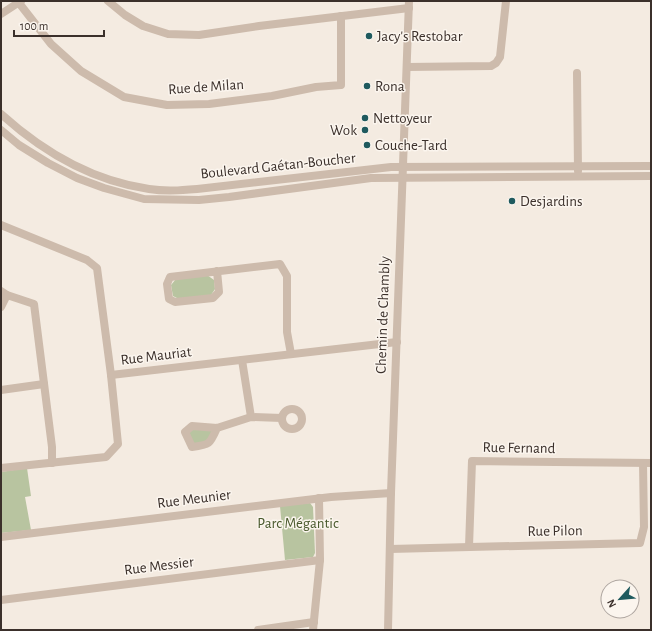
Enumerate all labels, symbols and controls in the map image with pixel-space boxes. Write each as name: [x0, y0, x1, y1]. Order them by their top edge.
scale bar: [14, 12, 104, 38]
text: 100 m: [20, 20, 48, 32]
place label: Jacy's Restobar: [377, 29, 463, 44]
marker: Jacy's Restobar: [364, 31, 374, 41]
street label: Rue de Milan: [168, 77, 244, 97]
place label: Rona: [375, 79, 405, 94]
marker: Rona: [362, 81, 372, 91]
place label: Nettoyeur: [373, 111, 432, 126]
marker: Nettoyeur: [360, 113, 370, 123]
place label: Wok: [330, 123, 357, 138]
marker: Wok: [360, 125, 370, 135]
place label: Couche-Tard: [375, 138, 448, 153]
marker: Couche-Tard: [362, 140, 372, 150]
street label: Boulevard Gaétan-Boucher: [200, 150, 356, 182]
place label: Desjardins: [520, 194, 582, 209]
marker: Desjardins: [507, 196, 517, 206]
street label: Chemin de Chambly: [373, 255, 393, 374]
street label: Rue Mauriat: [120, 344, 193, 368]
street label: Rue Fernand: [482, 440, 556, 456]
street label: Rue Meunier: [156, 487, 232, 511]
park label: Parc Mégantic: [257, 516, 339, 531]
street label: Rue Pilon: [527, 523, 583, 539]
street label: Rue Messier: [123, 554, 195, 578]
north arrow: [600, 579, 640, 619]
text: N: [605, 597, 618, 609]

